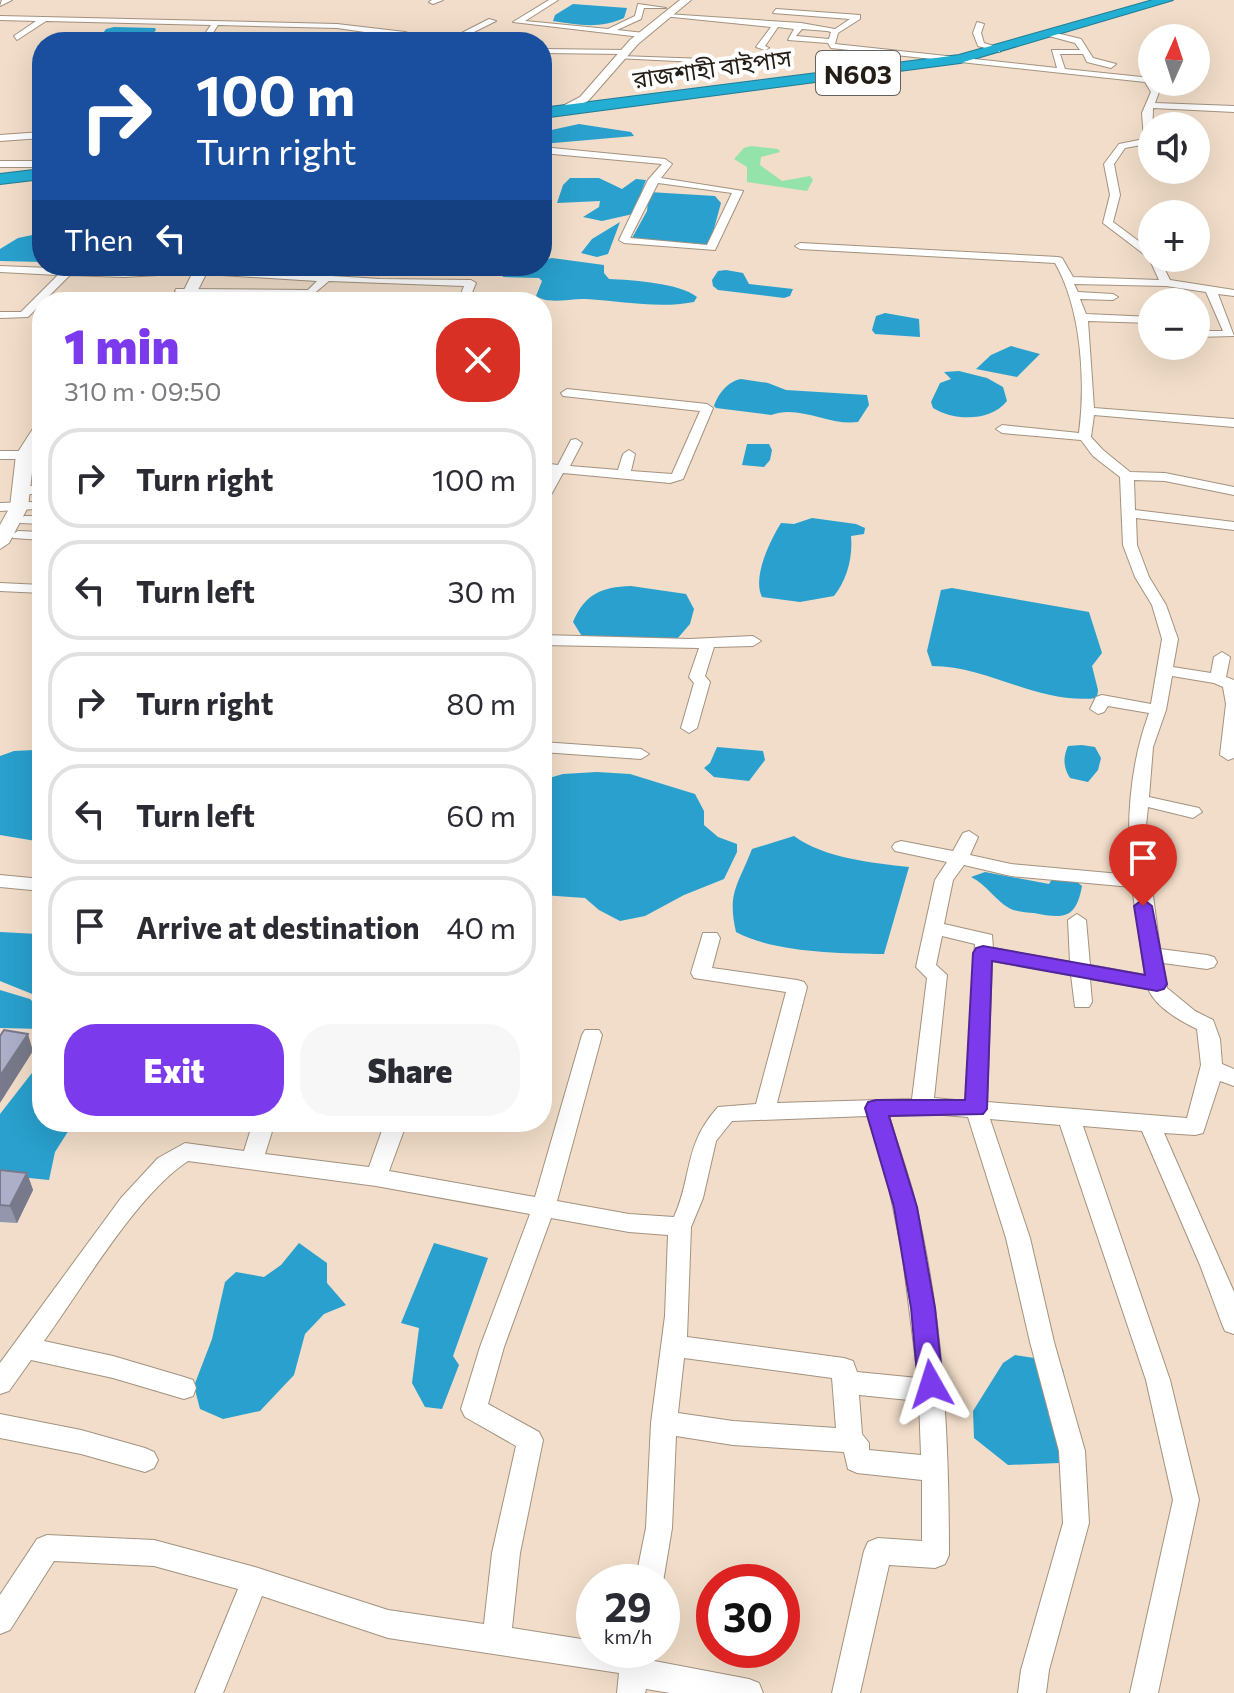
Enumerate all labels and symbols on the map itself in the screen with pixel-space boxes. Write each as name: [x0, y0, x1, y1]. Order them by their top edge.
north arrow: [1138, 24, 1210, 96]
street label: রাজশাহী বাইপাস: [630, 42, 794, 94]
road number: N603: [816, 51, 900, 95]
pin: [1109, 824, 1177, 906]
position arrow: [889, 1342, 973, 1426]
speed limit sign: 30: [696, 1564, 800, 1668]

